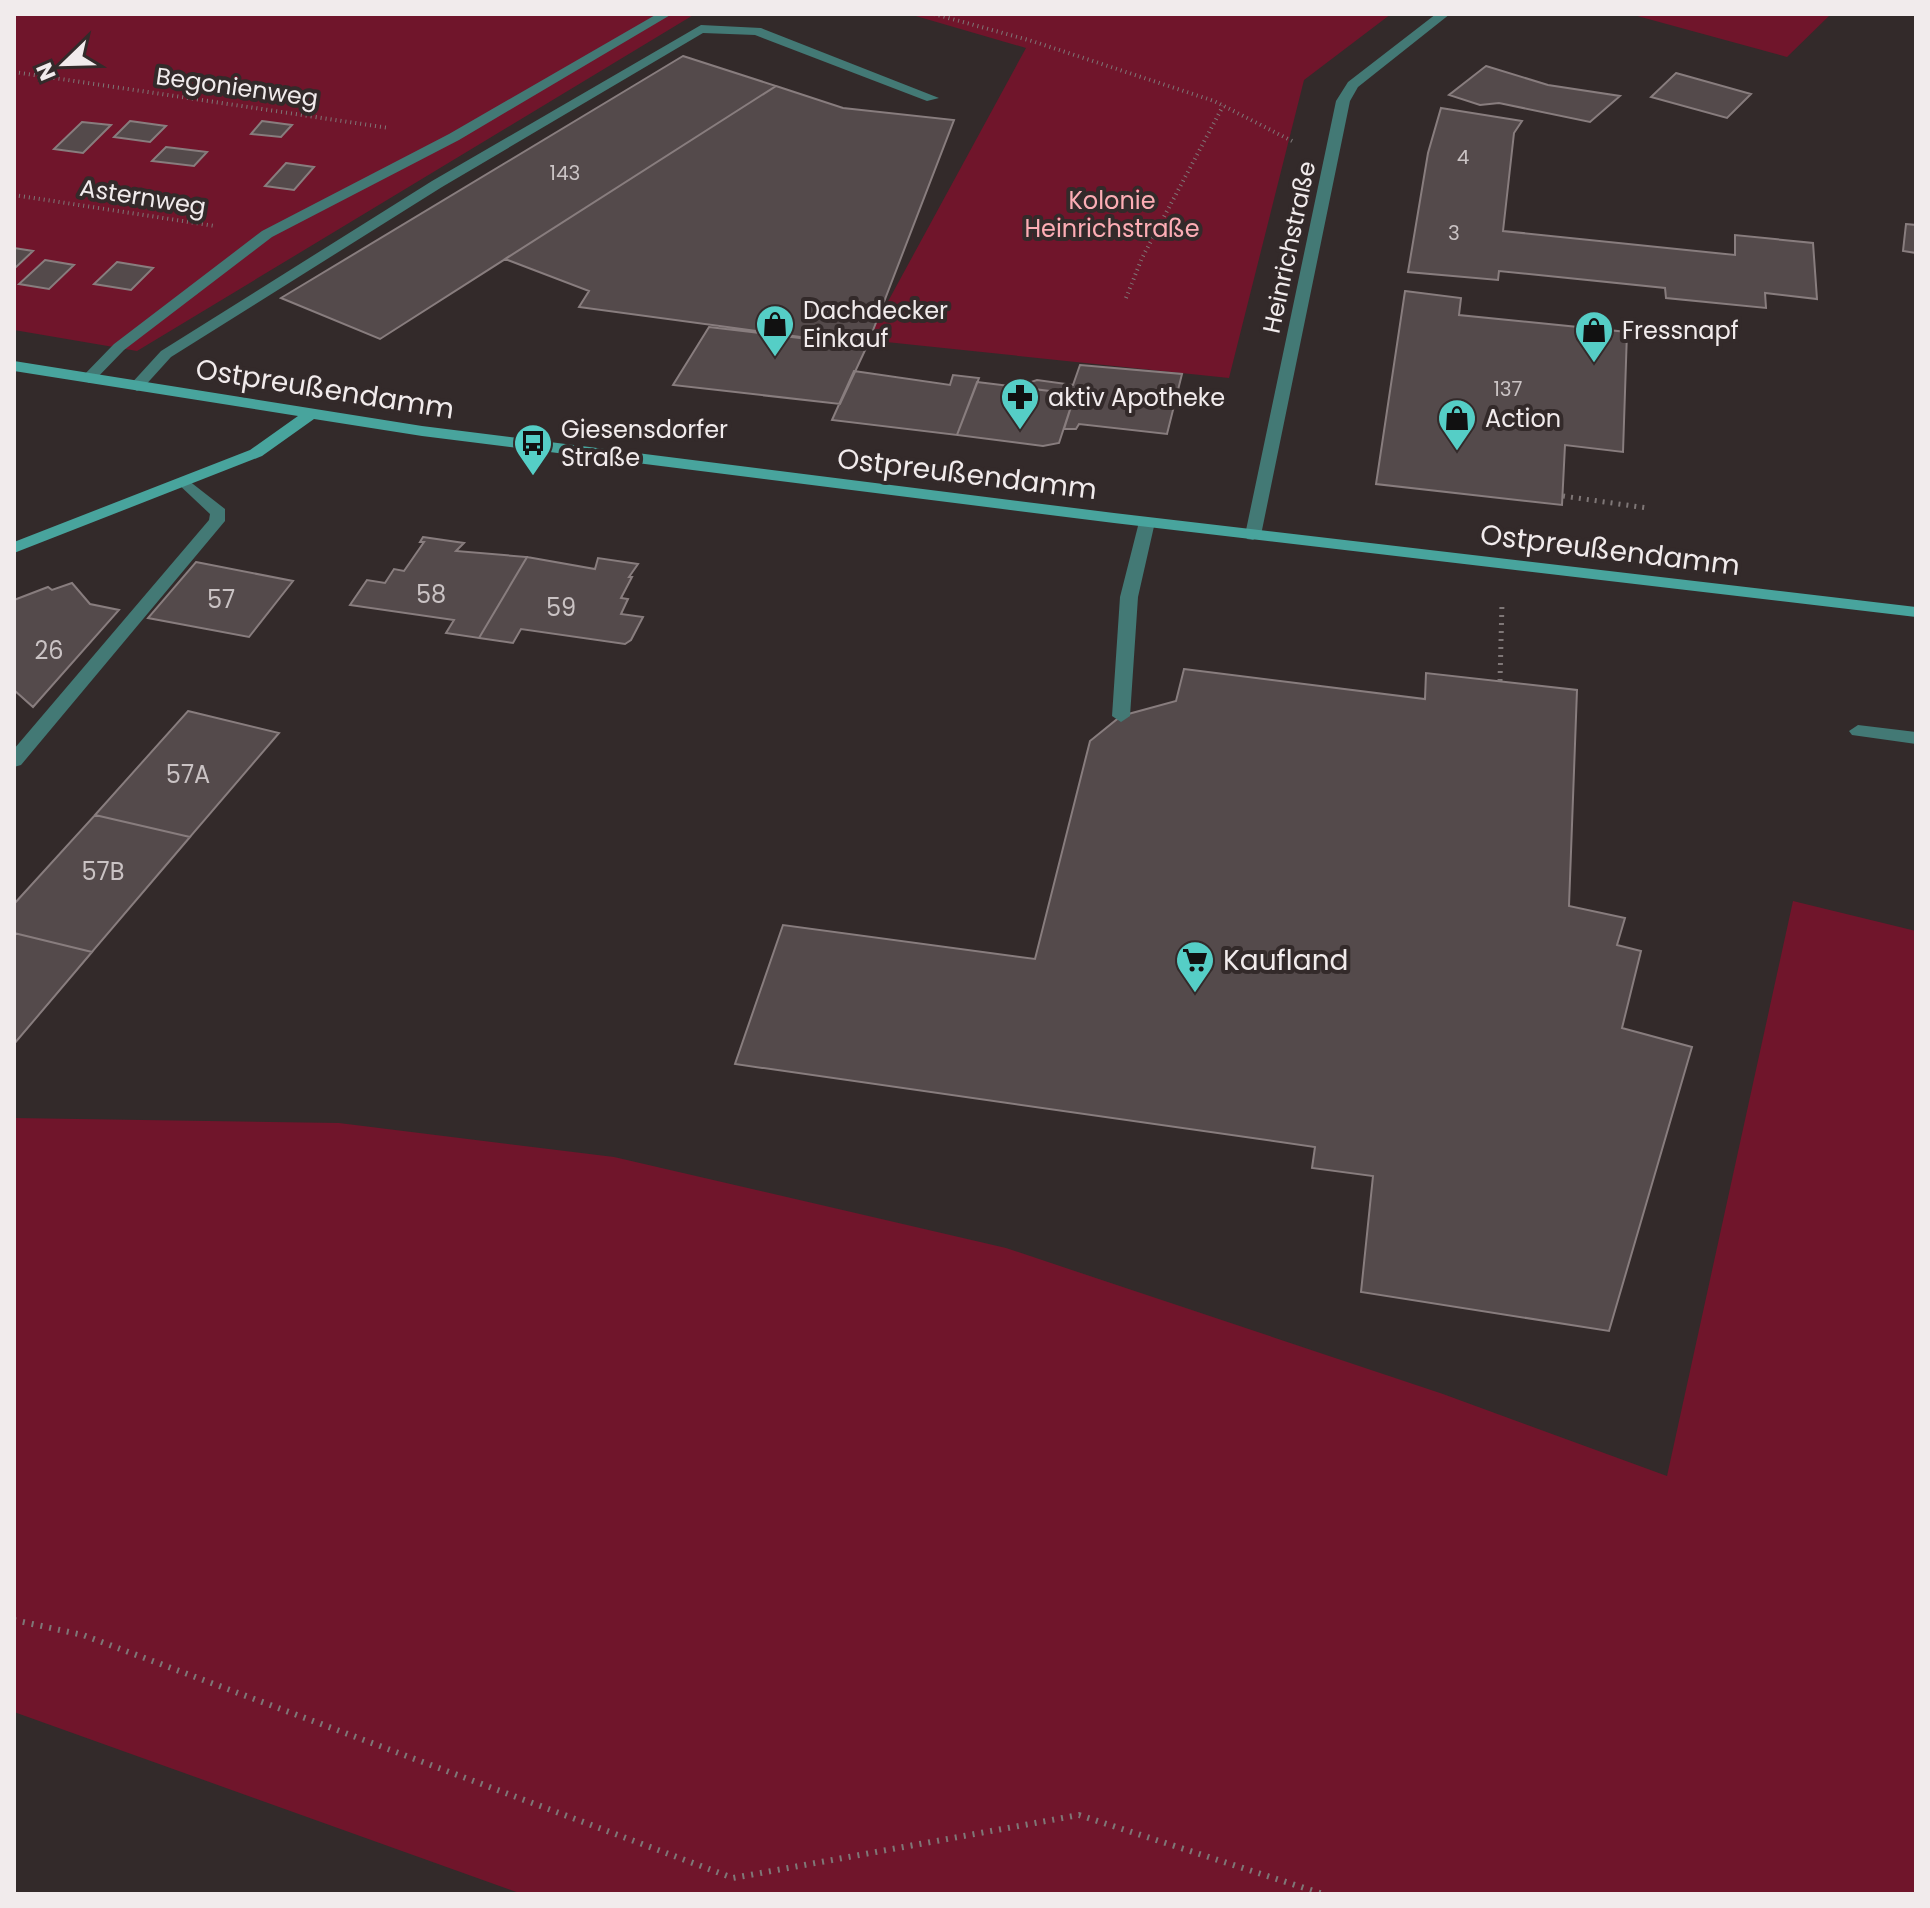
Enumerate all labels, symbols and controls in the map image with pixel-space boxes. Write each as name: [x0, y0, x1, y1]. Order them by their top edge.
north arrow: [24, 24, 104, 104]
text: N: [29, 58, 64, 85]
street label: Begonienweg: [154, 59, 320, 115]
house number: 4: [1457, 143, 1469, 171]
street label: Heinrichstraße: [1255, 158, 1323, 336]
house number: 143: [550, 159, 580, 187]
street label: Asternweg: [77, 171, 209, 223]
park label: Kolonie Heinrichstraße: [1024, 184, 1200, 245]
house number: 3: [1448, 219, 1460, 247]
place label: Dachdecker Einkauf: [803, 294, 948, 355]
shop icon: Dachdecker Einkauf: [754, 303, 796, 358]
shop icon: Fressnapf: [1573, 309, 1615, 364]
place label: Fressnapf: [1622, 314, 1739, 347]
street label: Ostpreußendamm: [193, 349, 457, 429]
house number: 137: [1493, 375, 1523, 403]
pharmacy icon: aktiv Apotheke: [999, 376, 1041, 431]
place label: aktiv Apotheke: [1048, 381, 1225, 414]
shop icon: Action: [1436, 397, 1478, 452]
place label: Action: [1485, 402, 1561, 435]
place label: Giesensdorfer Straße: [561, 413, 728, 474]
bus stop icon: Giesensdorfer Straße: [512, 422, 554, 477]
street label: Ostpreußendamm: [835, 439, 1099, 509]
street label: Ostpreußendamm: [1478, 515, 1742, 585]
house number: 58: [416, 578, 446, 611]
house number: 57: [207, 583, 235, 616]
house number: 59: [546, 591, 576, 624]
house number: 26: [34, 634, 64, 667]
house number: 57A: [166, 758, 210, 791]
house number: 57B: [82, 855, 124, 888]
supermarket icon: Kaufland: [1174, 939, 1216, 994]
place label: Kaufland: [1223, 941, 1349, 980]

